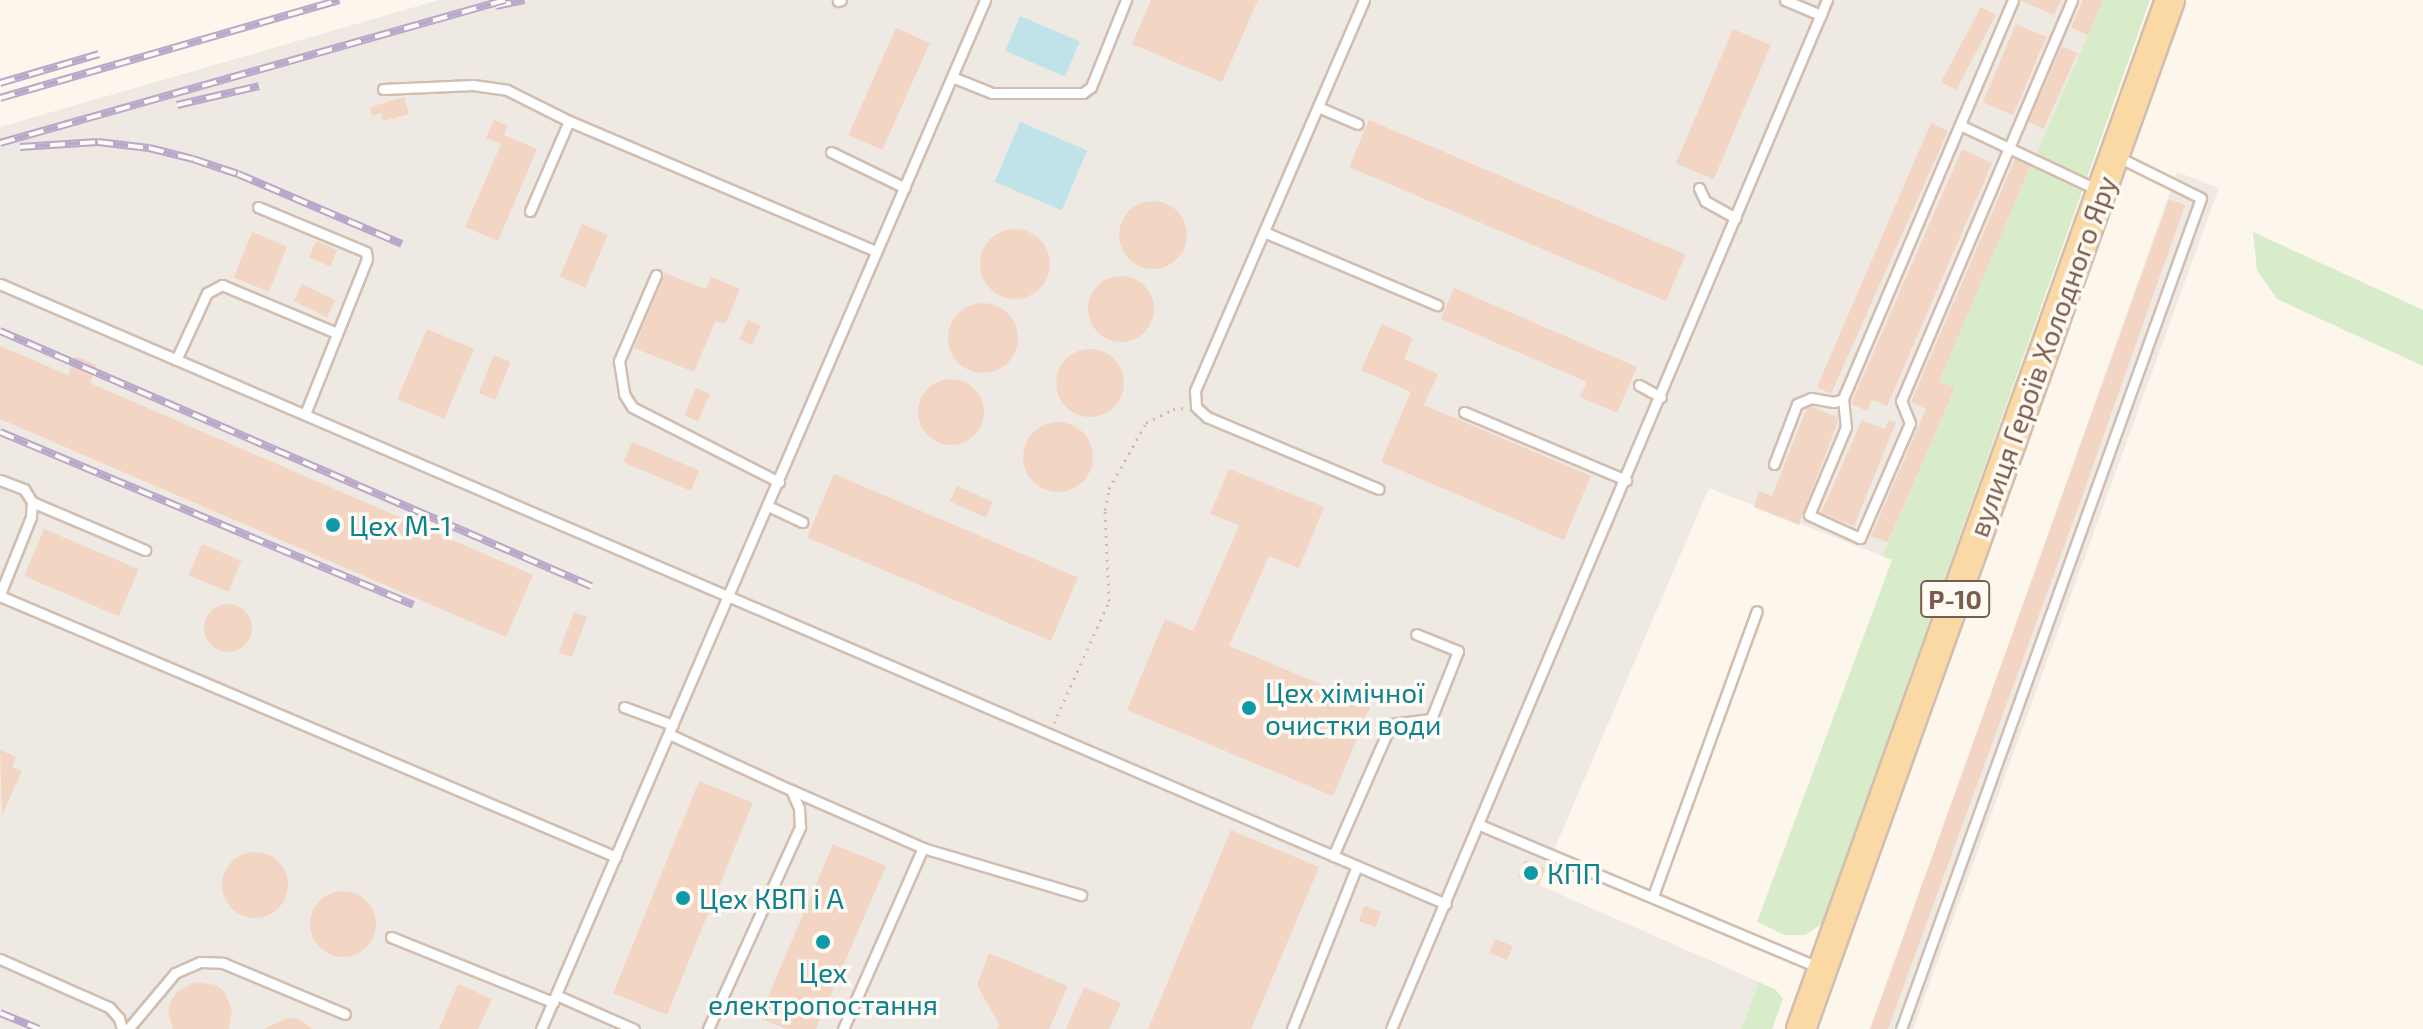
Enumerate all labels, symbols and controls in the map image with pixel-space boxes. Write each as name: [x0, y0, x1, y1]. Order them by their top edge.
street label: вулиця Героїв Холодного Яру: [1961, 171, 2123, 541]
place label: Цех М-1: [349, 508, 452, 542]
marker: Цех М-1: [324, 516, 342, 534]
road number: Р-10: [1919, 577, 1991, 621]
place label: Цех хімічної очистки води: [1265, 675, 1441, 741]
marker: Цех хімічної очистки води: [1240, 699, 1258, 717]
place label: КПП: [1547, 856, 1601, 890]
marker: КПП: [1522, 864, 1540, 882]
place label: Цех КВП і А: [699, 881, 844, 915]
marker: Цех КВП і А: [674, 889, 692, 907]
marker: Цех електропостання: [814, 933, 832, 951]
place label: Цех електропостання: [708, 955, 938, 1021]

